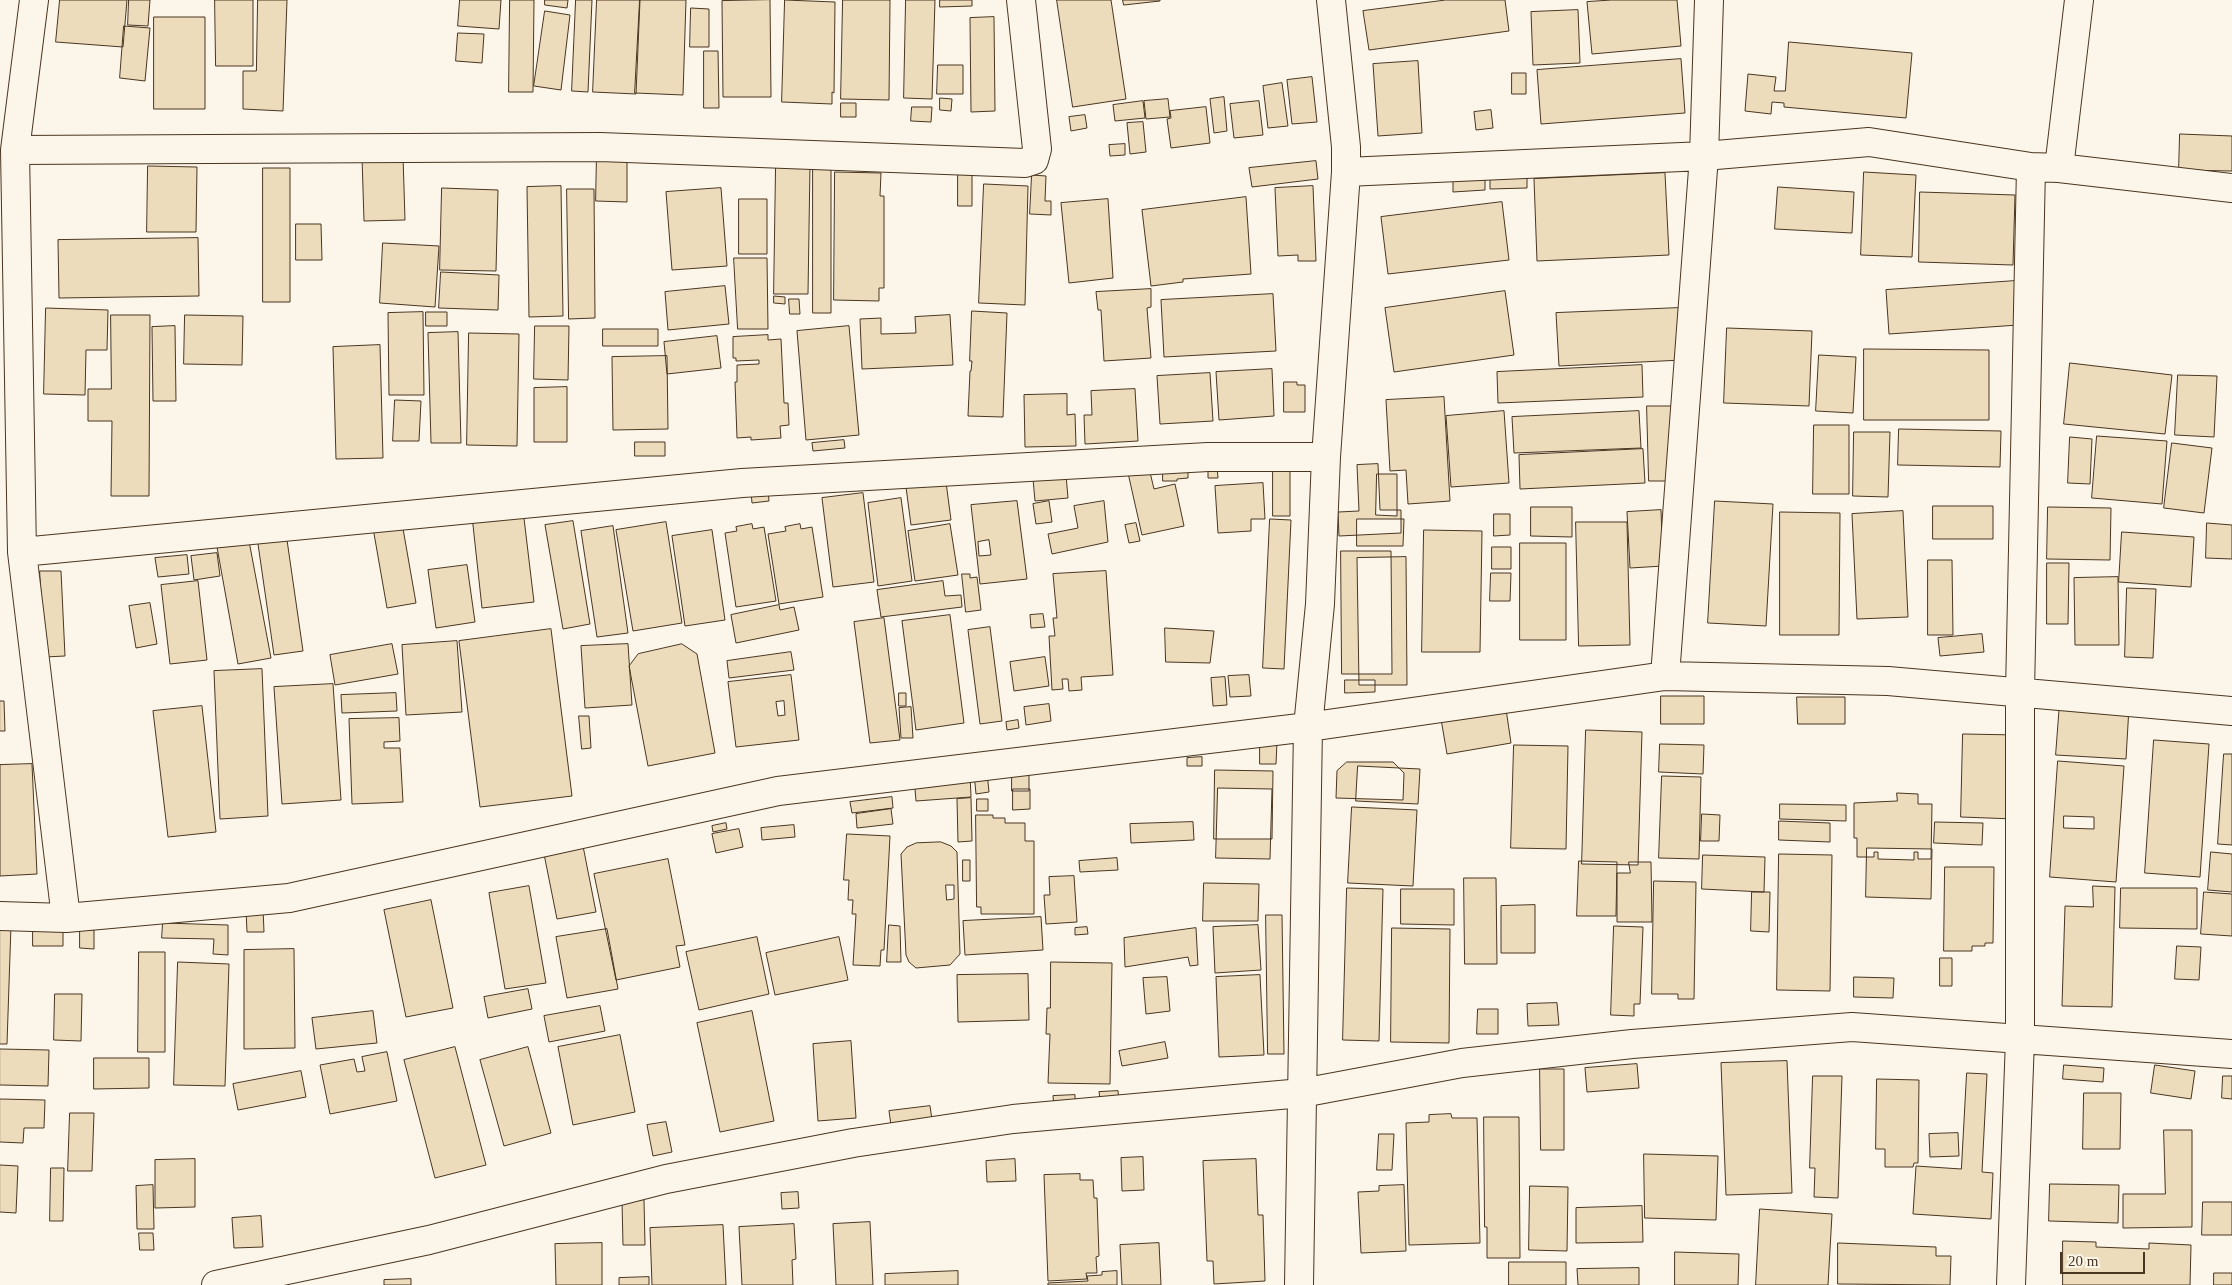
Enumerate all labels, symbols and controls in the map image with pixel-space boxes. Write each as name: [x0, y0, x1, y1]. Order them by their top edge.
scale bar: [2062, 1242, 2147, 1274]
text: 20 m: [2068, 1253, 2098, 1269]

